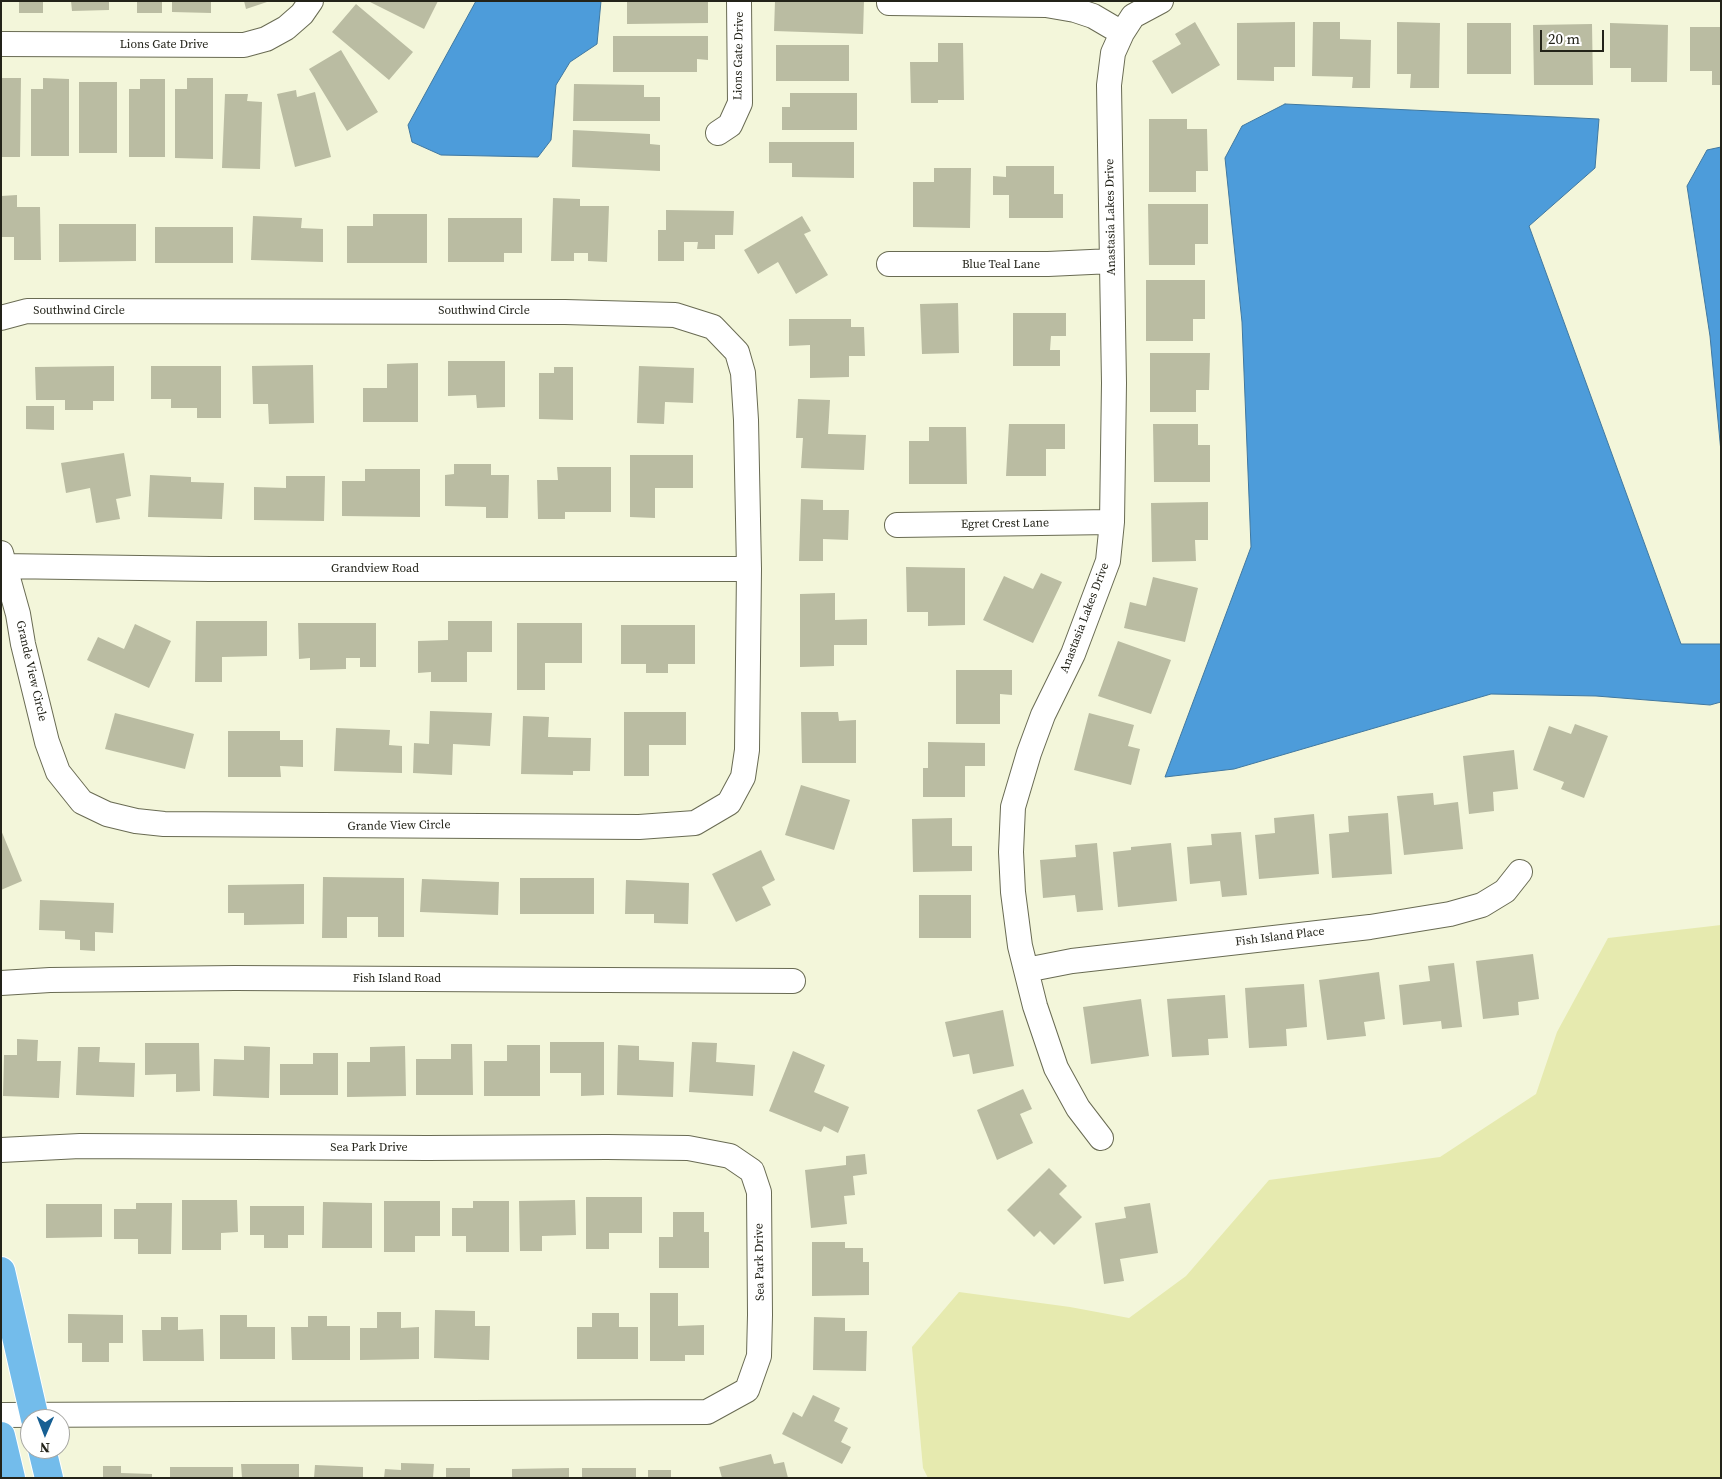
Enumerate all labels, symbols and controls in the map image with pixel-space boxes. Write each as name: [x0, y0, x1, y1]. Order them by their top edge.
street label: Lions Gate Drive: [731, 12, 747, 100]
scale bar: [1542, 20, 1606, 52]
text: 20 m: [1548, 28, 1580, 49]
street label: Lions Gate Drive: [120, 38, 208, 52]
street label: Anastasia Lakes Drive: [1103, 158, 1119, 276]
street label: Blue Teal Lane: [962, 258, 1040, 272]
street label: Southwind Circle: [33, 304, 125, 318]
street label: Southwind Circle: [438, 304, 530, 318]
street label: Egret Crest Lane: [961, 516, 1049, 532]
street label: Anastasia Lakes Drive: [1057, 561, 1113, 675]
street label: Grandview Road: [331, 562, 419, 576]
street label: Grande View Circle: [12, 619, 50, 723]
street label: Grande View Circle: [347, 818, 451, 834]
street label: Fish Island Place: [1235, 924, 1325, 950]
street label: Fish Island Road: [353, 972, 441, 986]
street label: Sea Park Drive: [330, 1141, 408, 1155]
street label: Sea Park Drive: [752, 1223, 768, 1301]
north arrow: [20, 1409, 70, 1459]
text: N: [39, 1438, 50, 1458]

